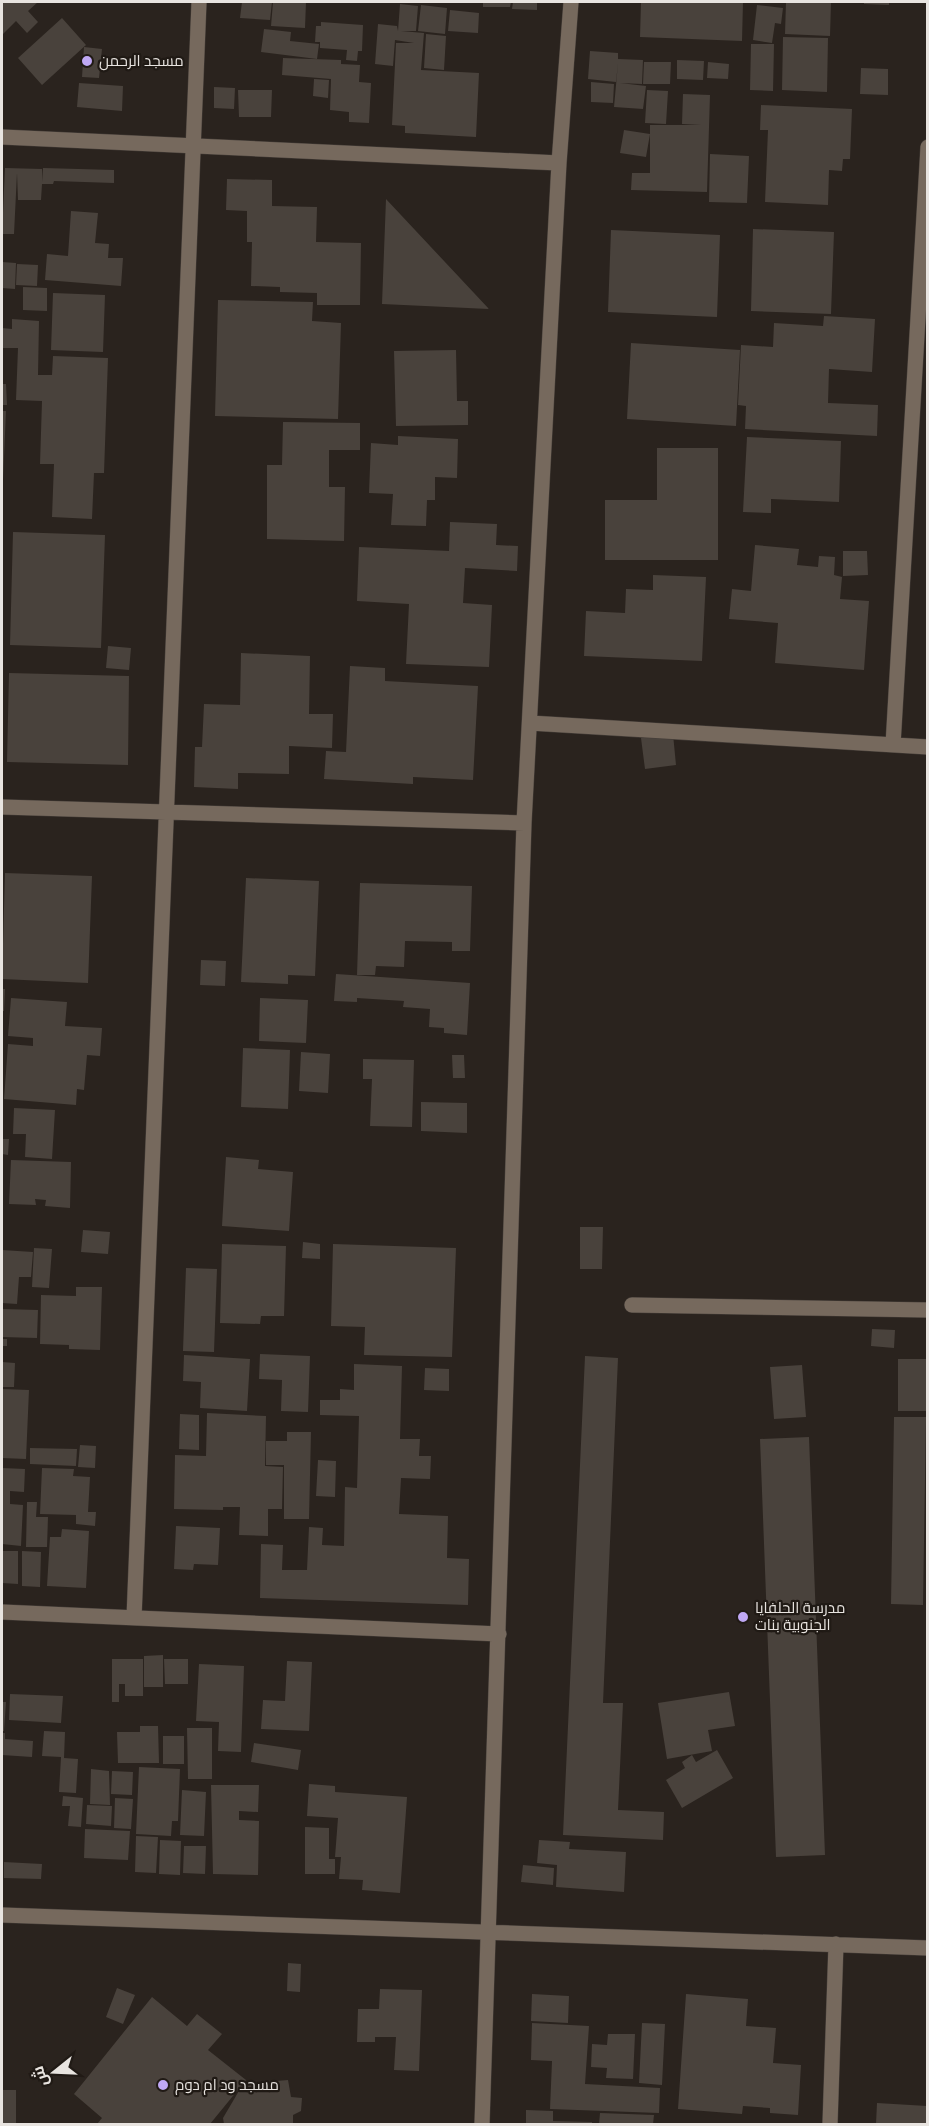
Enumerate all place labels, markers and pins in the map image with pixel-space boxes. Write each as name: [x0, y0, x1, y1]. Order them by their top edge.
place label: مسجد الرحمن: [99, 52, 184, 71]
marker: مسجد الرحمن: [80, 54, 94, 68]
place label: مدرسة الحلفايا الجنوبية بنات: [755, 1599, 845, 1634]
marker: مدرسة الحلفايا الجنوبية بنات: [736, 1610, 750, 1624]
place label: مسجد ود ام دوم: [175, 2076, 279, 2095]
marker: مسجد ود ام دوم: [156, 2078, 170, 2092]

